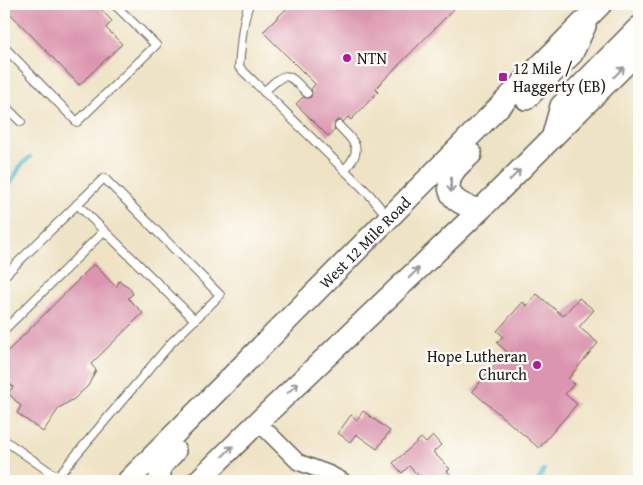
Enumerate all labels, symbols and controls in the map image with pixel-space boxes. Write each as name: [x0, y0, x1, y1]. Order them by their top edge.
place label: NTN: [357, 46, 387, 70]
marker: NTN: [341, 52, 353, 64]
place label: 12 Mile / Haggerty (EB): [513, 56, 606, 98]
one-way arrow: [612, 66, 625, 78]
marker: 12 Mile / Haggerty (EB): [497, 71, 509, 83]
one-way arrow: [508, 170, 520, 182]
one-way arrow: [446, 176, 456, 192]
street label: West 12 Mile Road: [313, 190, 416, 294]
one-way arrow: [408, 267, 420, 279]
place label: Hope Lutheran Church: [427, 344, 527, 386]
marker: Hope Lutheran Church: [531, 359, 543, 371]
one-way arrow: [287, 382, 300, 394]
one-way arrow: [221, 446, 233, 458]

